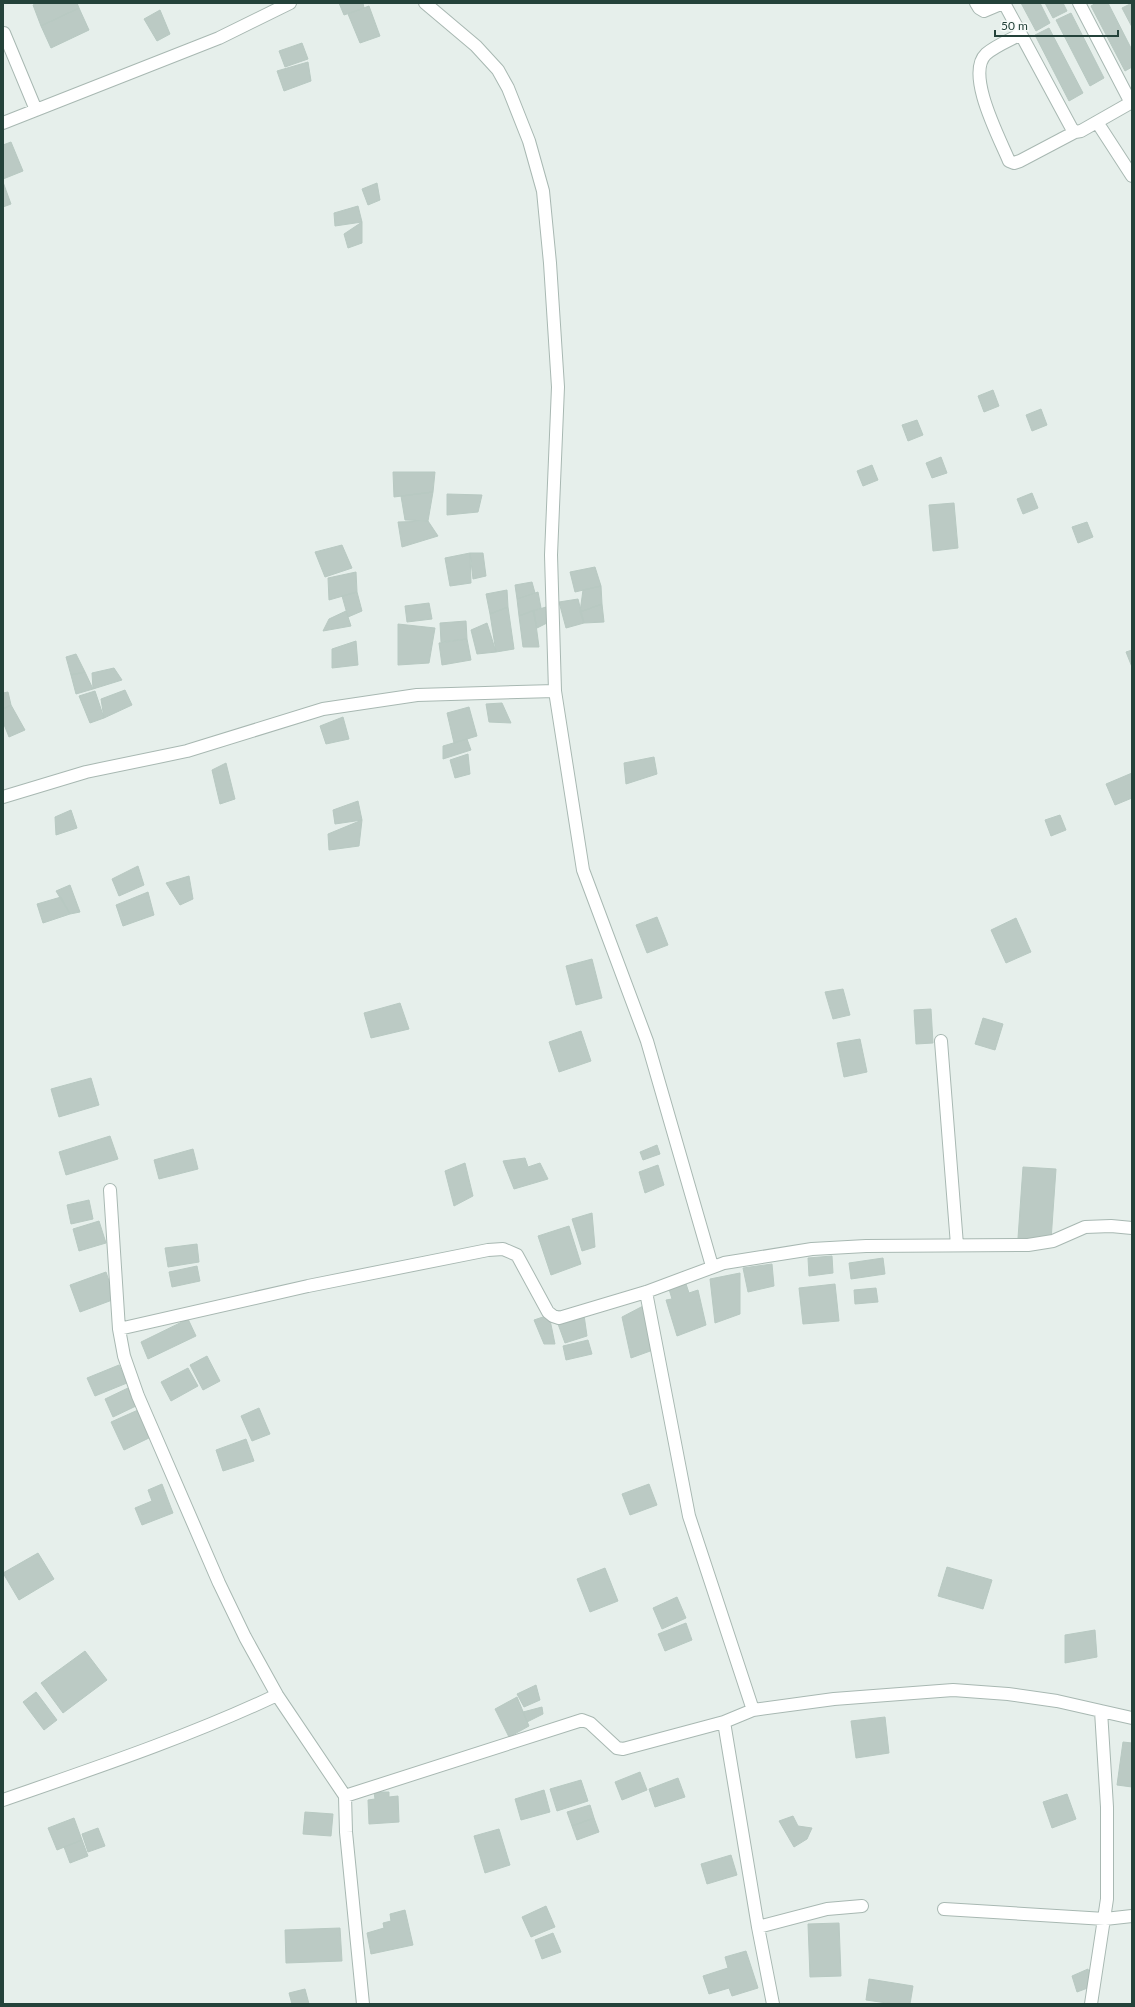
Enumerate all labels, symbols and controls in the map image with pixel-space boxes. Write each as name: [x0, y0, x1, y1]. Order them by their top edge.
scale bar: [995, 12, 1118, 38]
text: 50 m: [1001, 18, 1028, 33]

